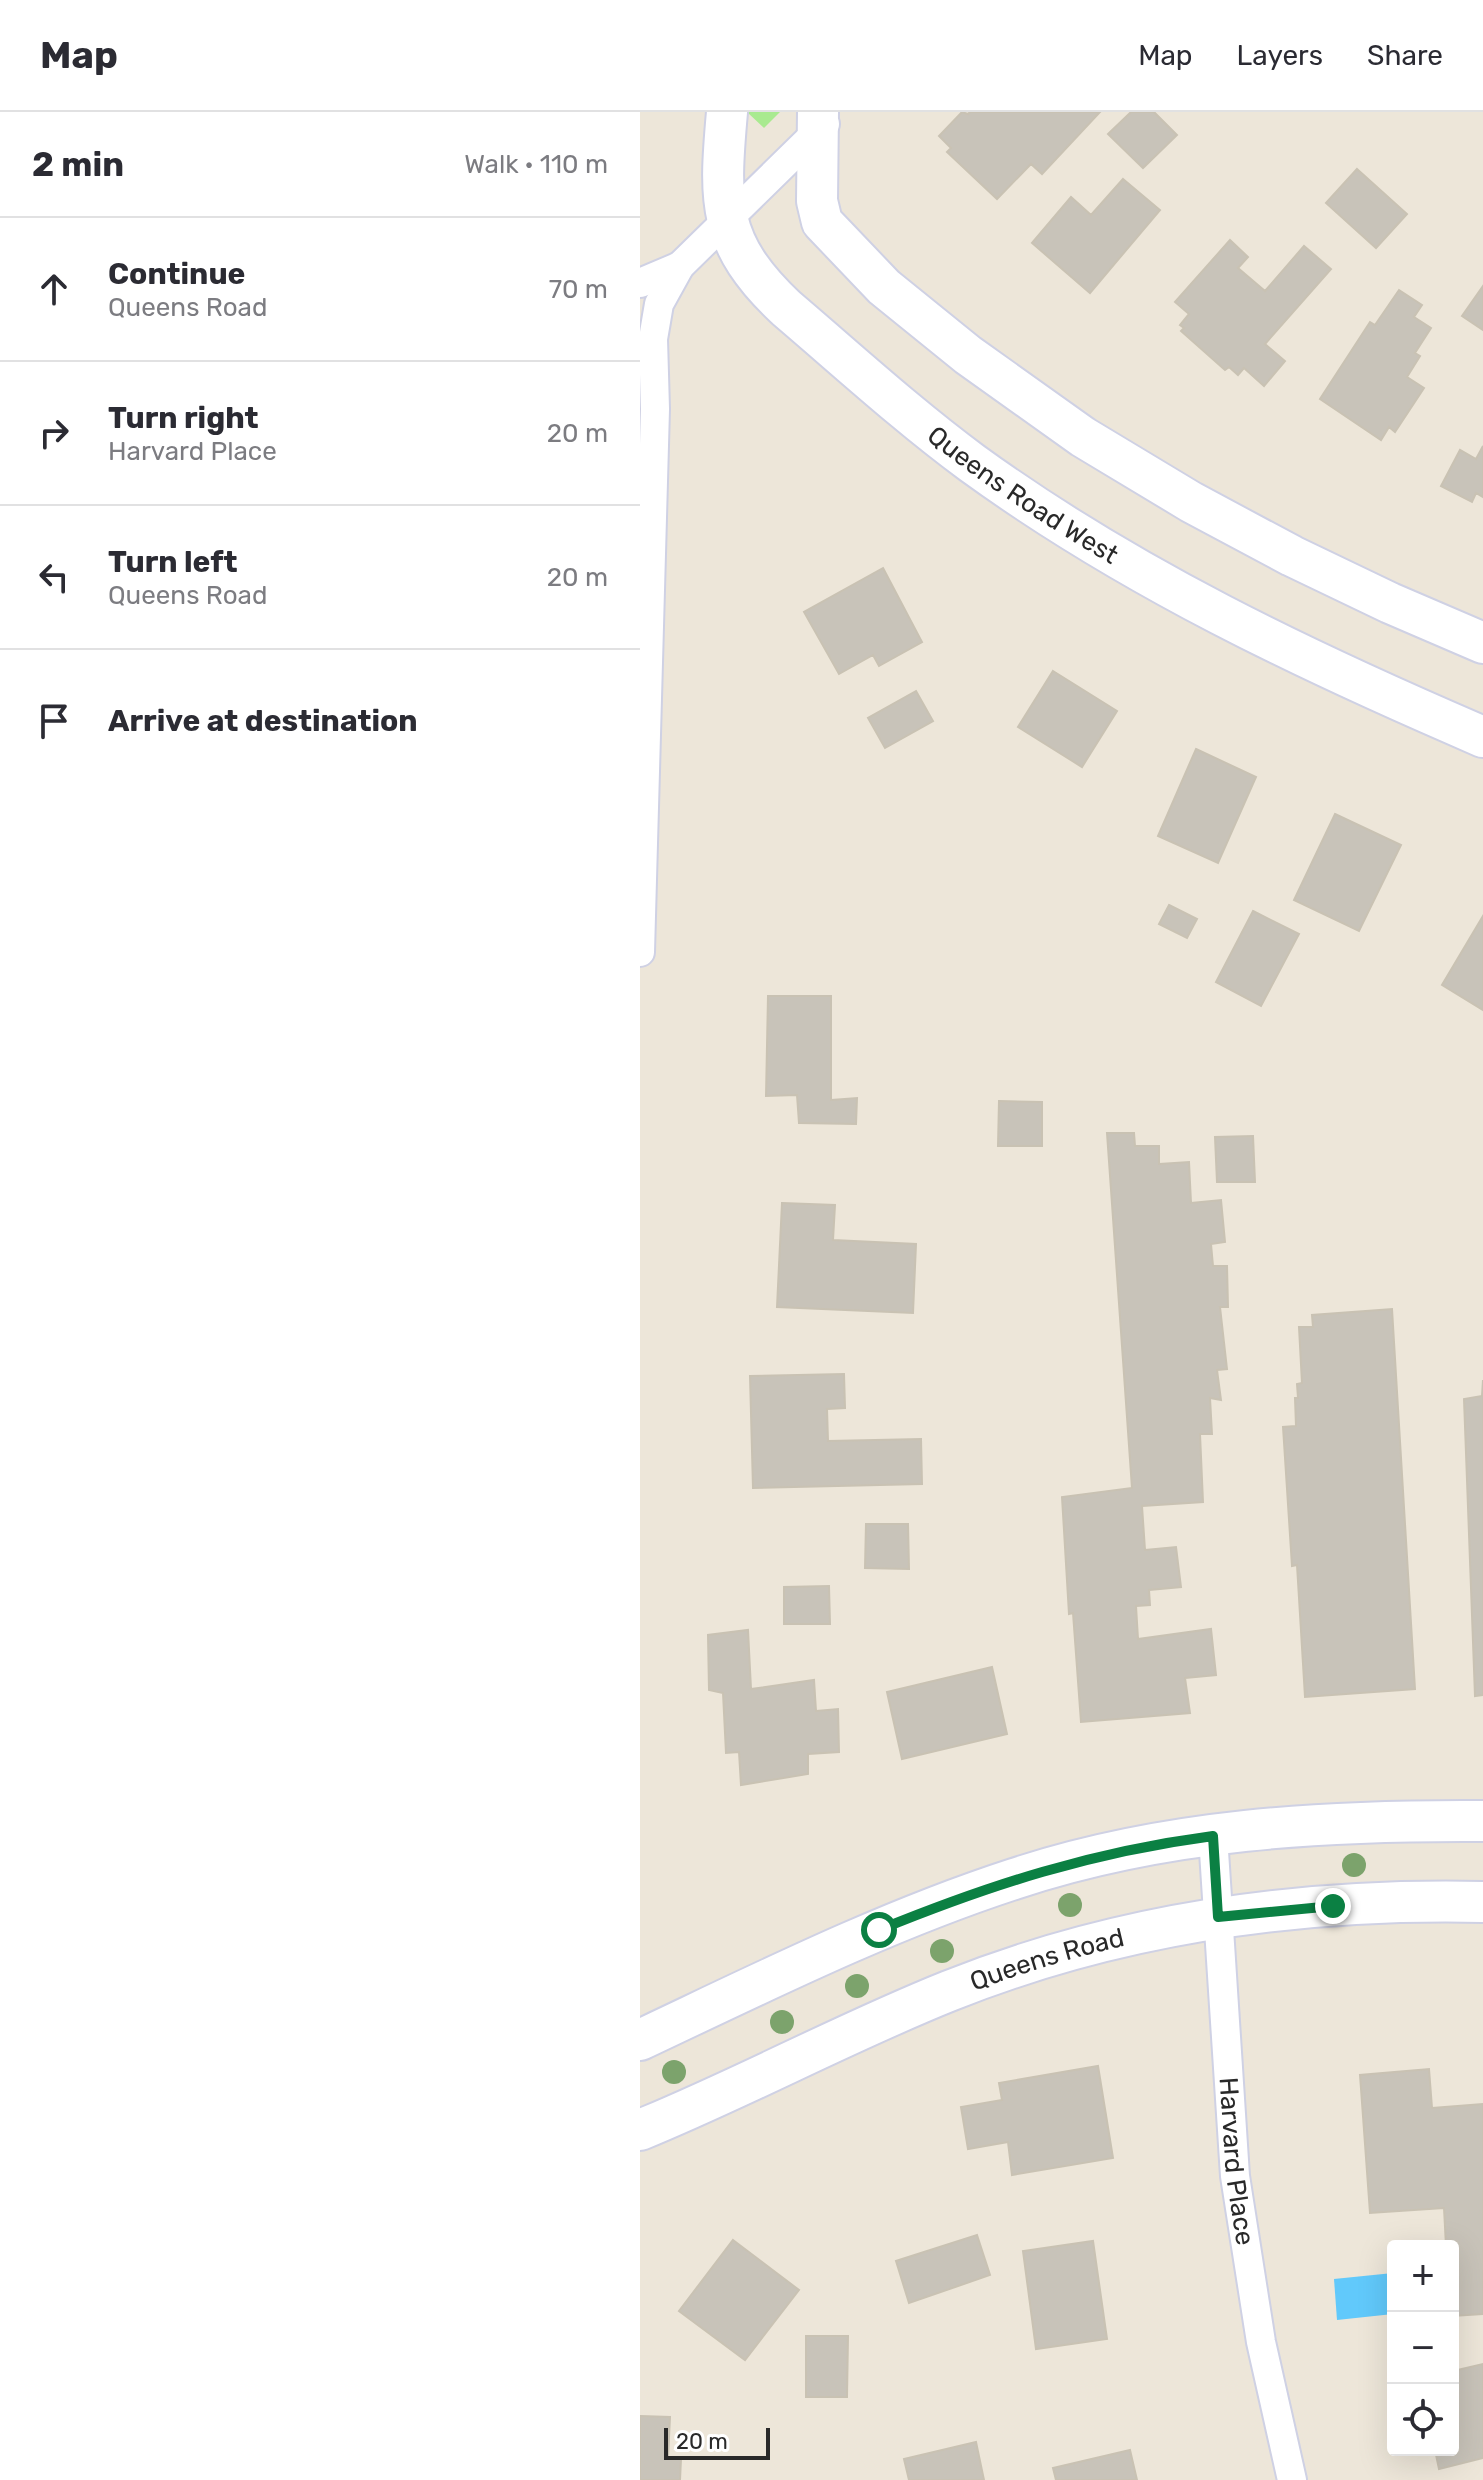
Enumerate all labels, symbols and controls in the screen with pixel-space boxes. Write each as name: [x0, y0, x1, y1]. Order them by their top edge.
text: Map: [40, 32, 118, 78]
text: Map: [1138, 39, 1193, 72]
text: Layers: [1237, 39, 1323, 72]
text: Share: [1367, 39, 1443, 72]
text: 2 min: [32, 144, 124, 185]
text: Walk · 110 m: [464, 149, 608, 180]
text: Continue: [108, 256, 245, 292]
icon: ahead: [32, 267, 76, 311]
text: 70 m: [549, 274, 608, 305]
text: Queens Road: [108, 292, 267, 323]
text: Turn right: [108, 400, 259, 436]
icon: right: [32, 411, 76, 455]
text: 20 m: [547, 418, 608, 449]
street label: Queens Road West: [921, 420, 1124, 571]
text: Harvard Place: [108, 436, 277, 467]
text: Turn left: [108, 544, 238, 580]
icon: left: [32, 555, 76, 599]
text: 20 m: [547, 562, 608, 593]
text: Queens Road: [108, 580, 267, 611]
icon: arrive: [32, 699, 76, 743]
text: Arrive at destination: [108, 703, 418, 739]
route end: [1315, 1888, 1351, 1924]
route start: [861, 1912, 897, 1948]
street label: Queens Road: [966, 1922, 1127, 1998]
street label: Harvard Place: [1213, 2076, 1261, 2247]
map controls: [1387, 2240, 1459, 2456]
button: +: [1387, 2240, 1459, 2312]
button: −: [1387, 2312, 1459, 2384]
button: locate: [1387, 2384, 1459, 2456]
scale bar: [664, 2424, 770, 2460]
text: 20 m: [676, 2428, 728, 2455]

